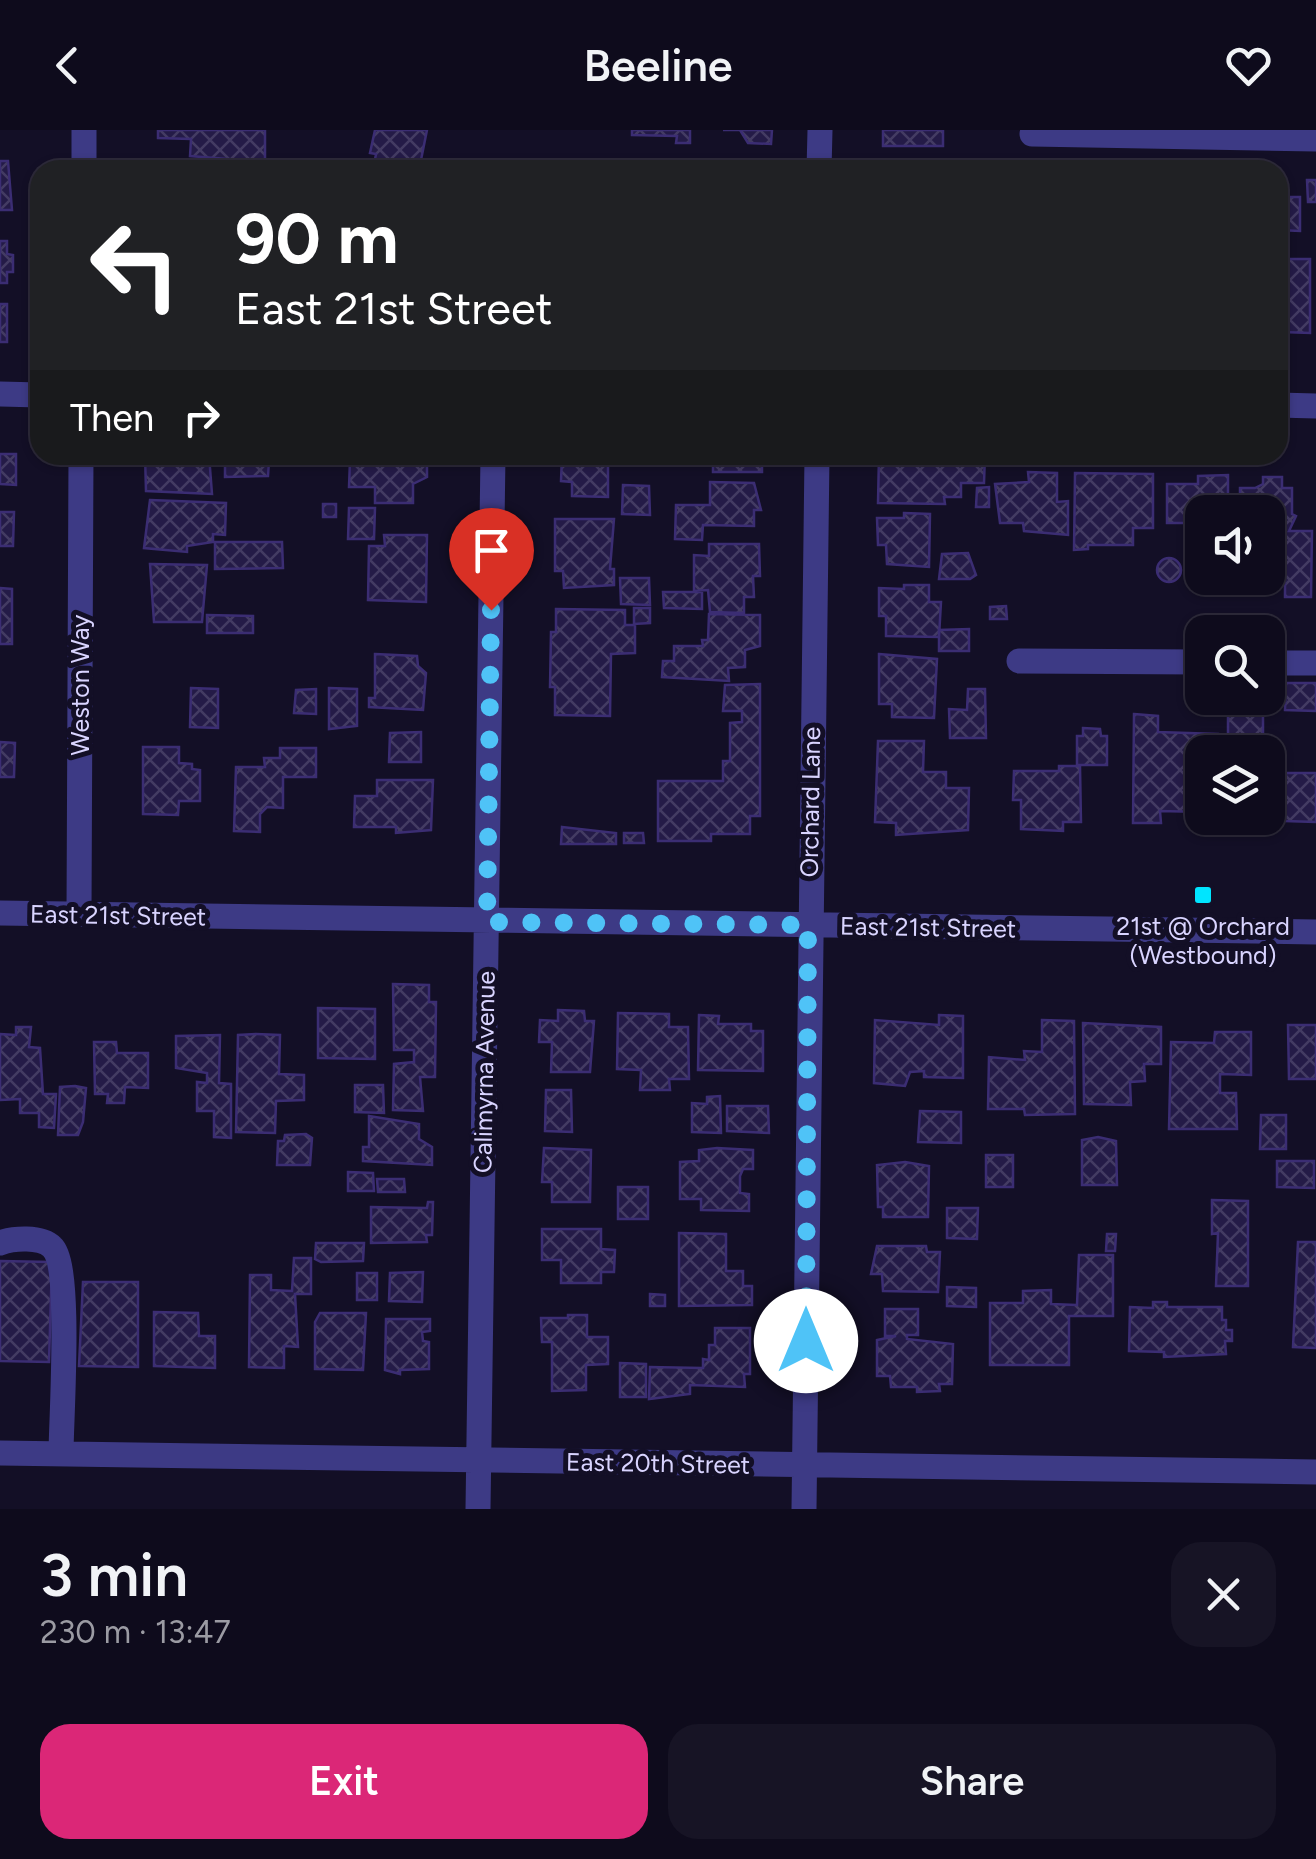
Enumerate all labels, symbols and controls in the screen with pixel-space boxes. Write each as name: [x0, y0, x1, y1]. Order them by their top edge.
icon: back: [40, 38, 95, 93]
text: Beeline: [583, 38, 733, 92]
icon: heart: [1221, 38, 1276, 93]
text: 90 m: [235, 196, 399, 281]
icon: left: [70, 200, 200, 330]
text: East 21st Street: [235, 281, 553, 335]
icon: right: [174, 390, 229, 445]
text: Then: [70, 395, 154, 441]
map controls: [1185, 495, 1285, 835]
button: sound: [1185, 495, 1285, 595]
pin: [449, 508, 534, 611]
icon: arrive: [464, 523, 519, 578]
street label: Weston Way: [65, 615, 95, 756]
button: search: [1185, 615, 1285, 715]
street label: Orchard Lane: [794, 726, 826, 878]
button: layers: [1185, 735, 1285, 835]
marker: 21st @ Orchard (Westbound): [1192, 884, 1214, 906]
street label: East 21st Street: [30, 898, 206, 932]
street label: East 21st Street: [840, 910, 1016, 944]
place label: 21st @ Orchard (Westbound): [1116, 911, 1290, 970]
street label: Calimyrna Avenue: [467, 971, 501, 1173]
position arrow: [754, 1289, 858, 1393]
street label: East 20th Street: [566, 1446, 750, 1480]
text: 3 min: [40, 1539, 188, 1611]
button: close: [1171, 1542, 1276, 1647]
text: 230 m · 13:47: [40, 1613, 231, 1651]
button: Exit: [40, 1724, 648, 1839]
button: Share: [668, 1724, 1276, 1839]

